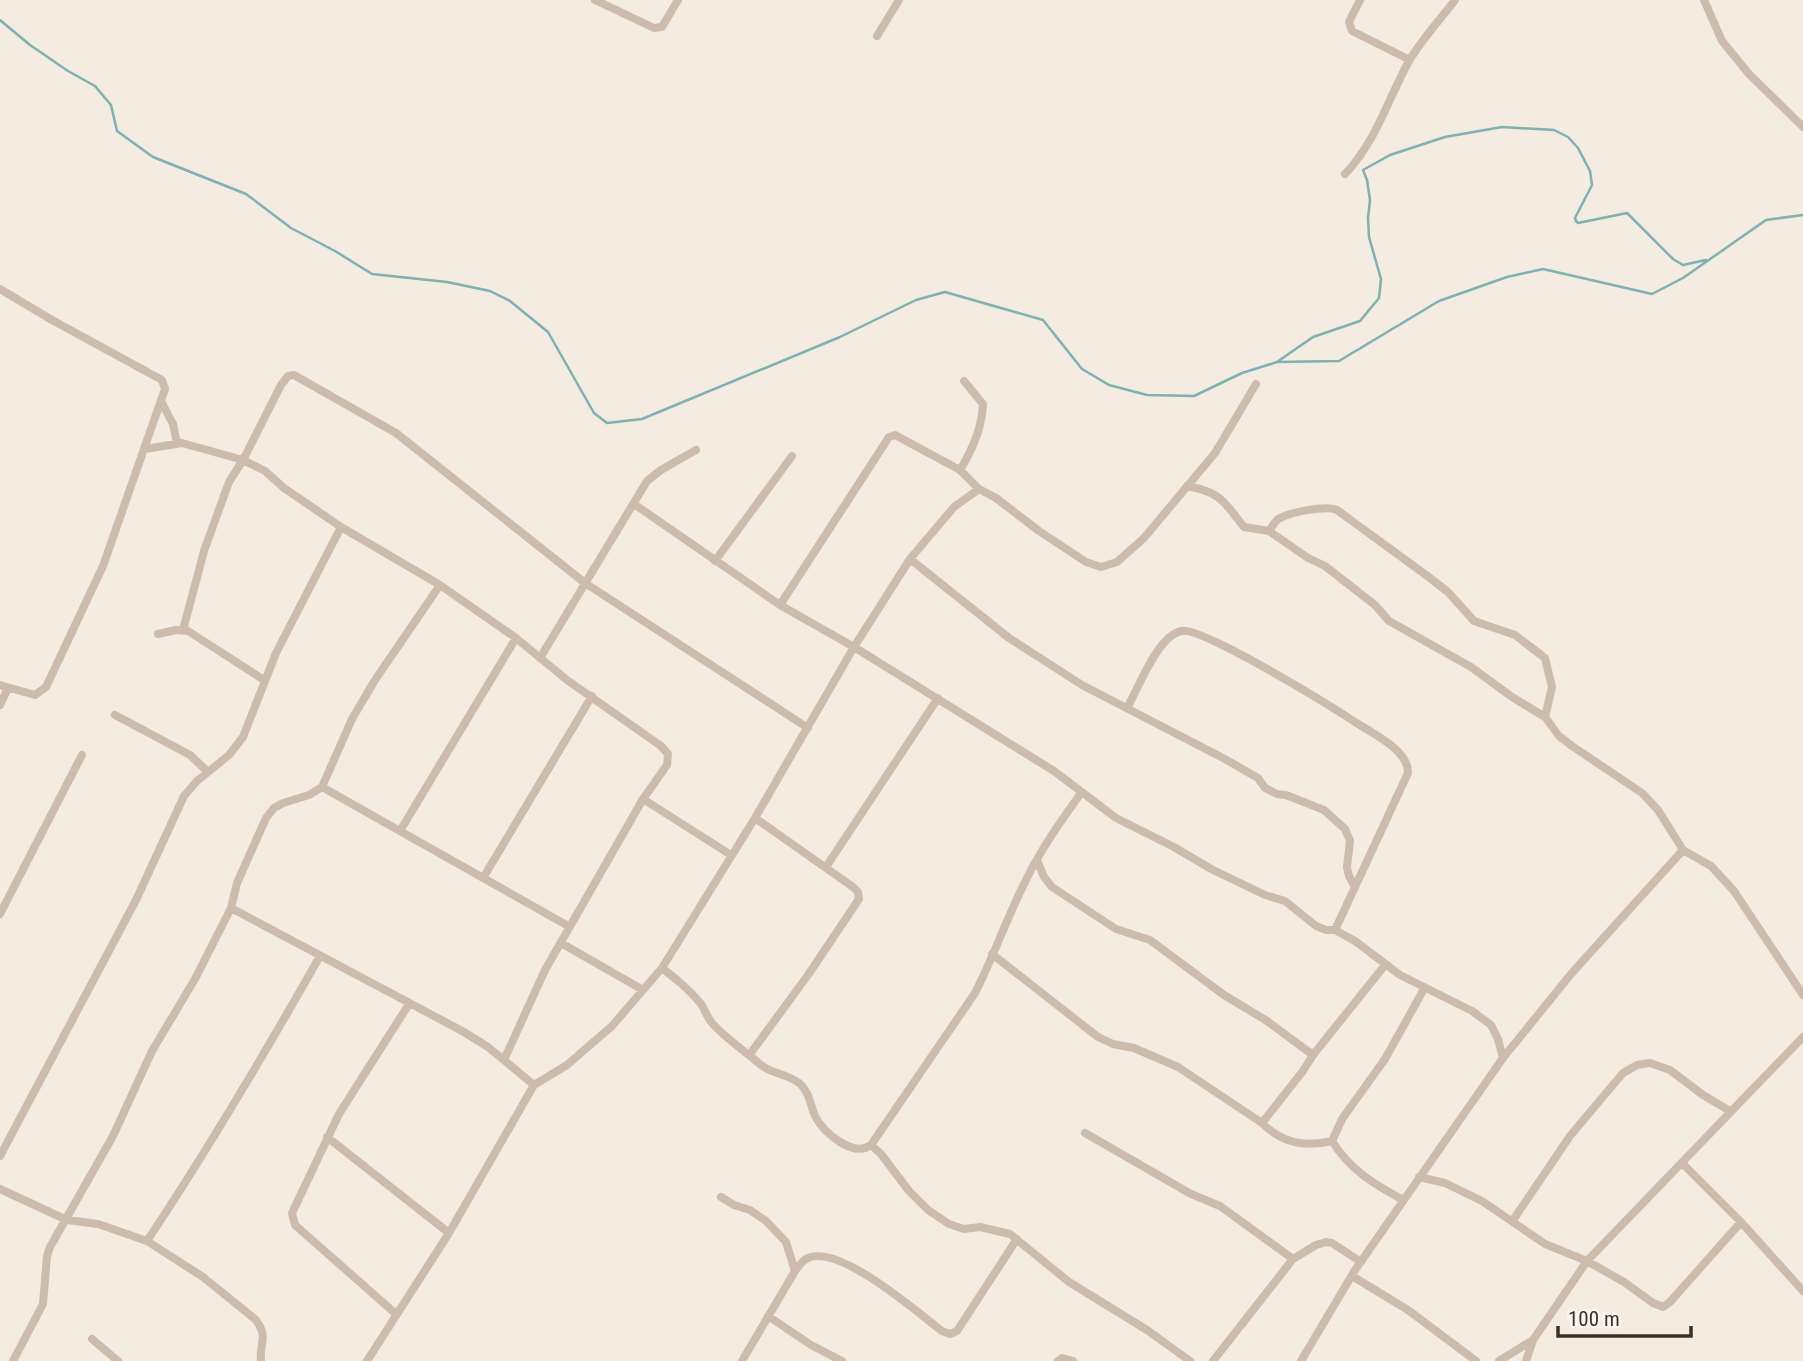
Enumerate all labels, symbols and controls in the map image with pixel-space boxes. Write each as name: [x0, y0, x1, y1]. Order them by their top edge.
scale bar: [1558, 1294, 1691, 1338]
text: 100 m: [1568, 1307, 1620, 1331]

